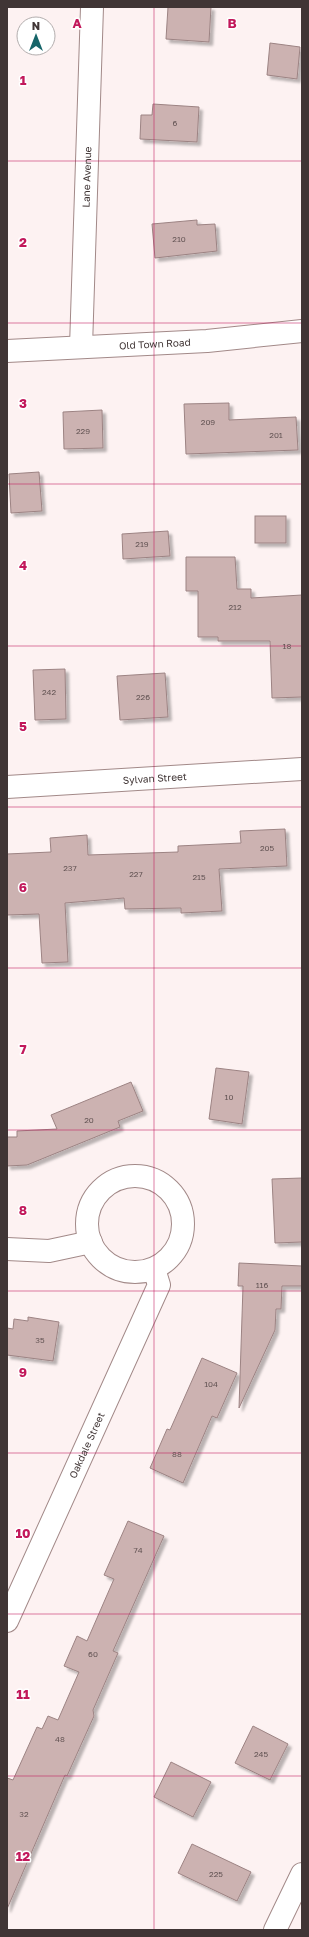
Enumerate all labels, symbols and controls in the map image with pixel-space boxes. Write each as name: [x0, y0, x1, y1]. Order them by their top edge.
text: A: [72, 15, 82, 31]
text: B: [227, 15, 237, 31]
north arrow: [16, 16, 56, 56]
text: N: [32, 19, 40, 32]
text: 1: [20, 72, 27, 88]
house number: 6: [173, 118, 178, 128]
street label: Lane Avenue: [80, 146, 93, 208]
text: 2: [19, 234, 27, 250]
house number: 210: [172, 234, 186, 244]
street label: Old Town Road: [119, 336, 191, 351]
text: 3: [19, 395, 27, 411]
house number: 209: [201, 417, 215, 427]
house number: 229: [76, 426, 90, 436]
house number: 201: [269, 430, 283, 440]
house number: 219: [135, 539, 149, 549]
text: 4: [19, 557, 27, 573]
house number: 212: [228, 602, 242, 612]
house number: 18: [283, 641, 291, 651]
house number: 242: [42, 687, 56, 697]
house number: 226: [136, 692, 150, 702]
text: 5: [19, 718, 27, 734]
street label: Sylvan Street: [122, 770, 187, 786]
house number: 205: [260, 843, 274, 853]
house number: 237: [63, 863, 77, 873]
house number: 227: [129, 869, 143, 879]
house number: 215: [192, 872, 206, 882]
text: 6: [19, 879, 27, 895]
text: 7: [19, 1041, 27, 1057]
house number: 10: [225, 1092, 233, 1102]
house number: 20: [84, 1115, 94, 1125]
text: 8: [19, 1202, 27, 1218]
house number: 116: [256, 1280, 268, 1290]
house number: 35: [35, 1335, 45, 1345]
text: 9: [19, 1364, 27, 1380]
house number: 104: [204, 1379, 218, 1389]
street label: Oakdale Street: [66, 1410, 107, 1480]
house number: 88: [172, 1449, 182, 1459]
text: 10: [15, 1525, 31, 1541]
house number: 74: [133, 1545, 143, 1555]
house number: 60: [88, 1649, 98, 1659]
text: 11: [16, 1686, 30, 1702]
house number: 48: [55, 1734, 65, 1744]
house number: 245: [254, 1749, 268, 1759]
house number: 32: [19, 1809, 29, 1819]
text: 12: [16, 1848, 30, 1864]
house number: 225: [209, 1869, 223, 1879]

